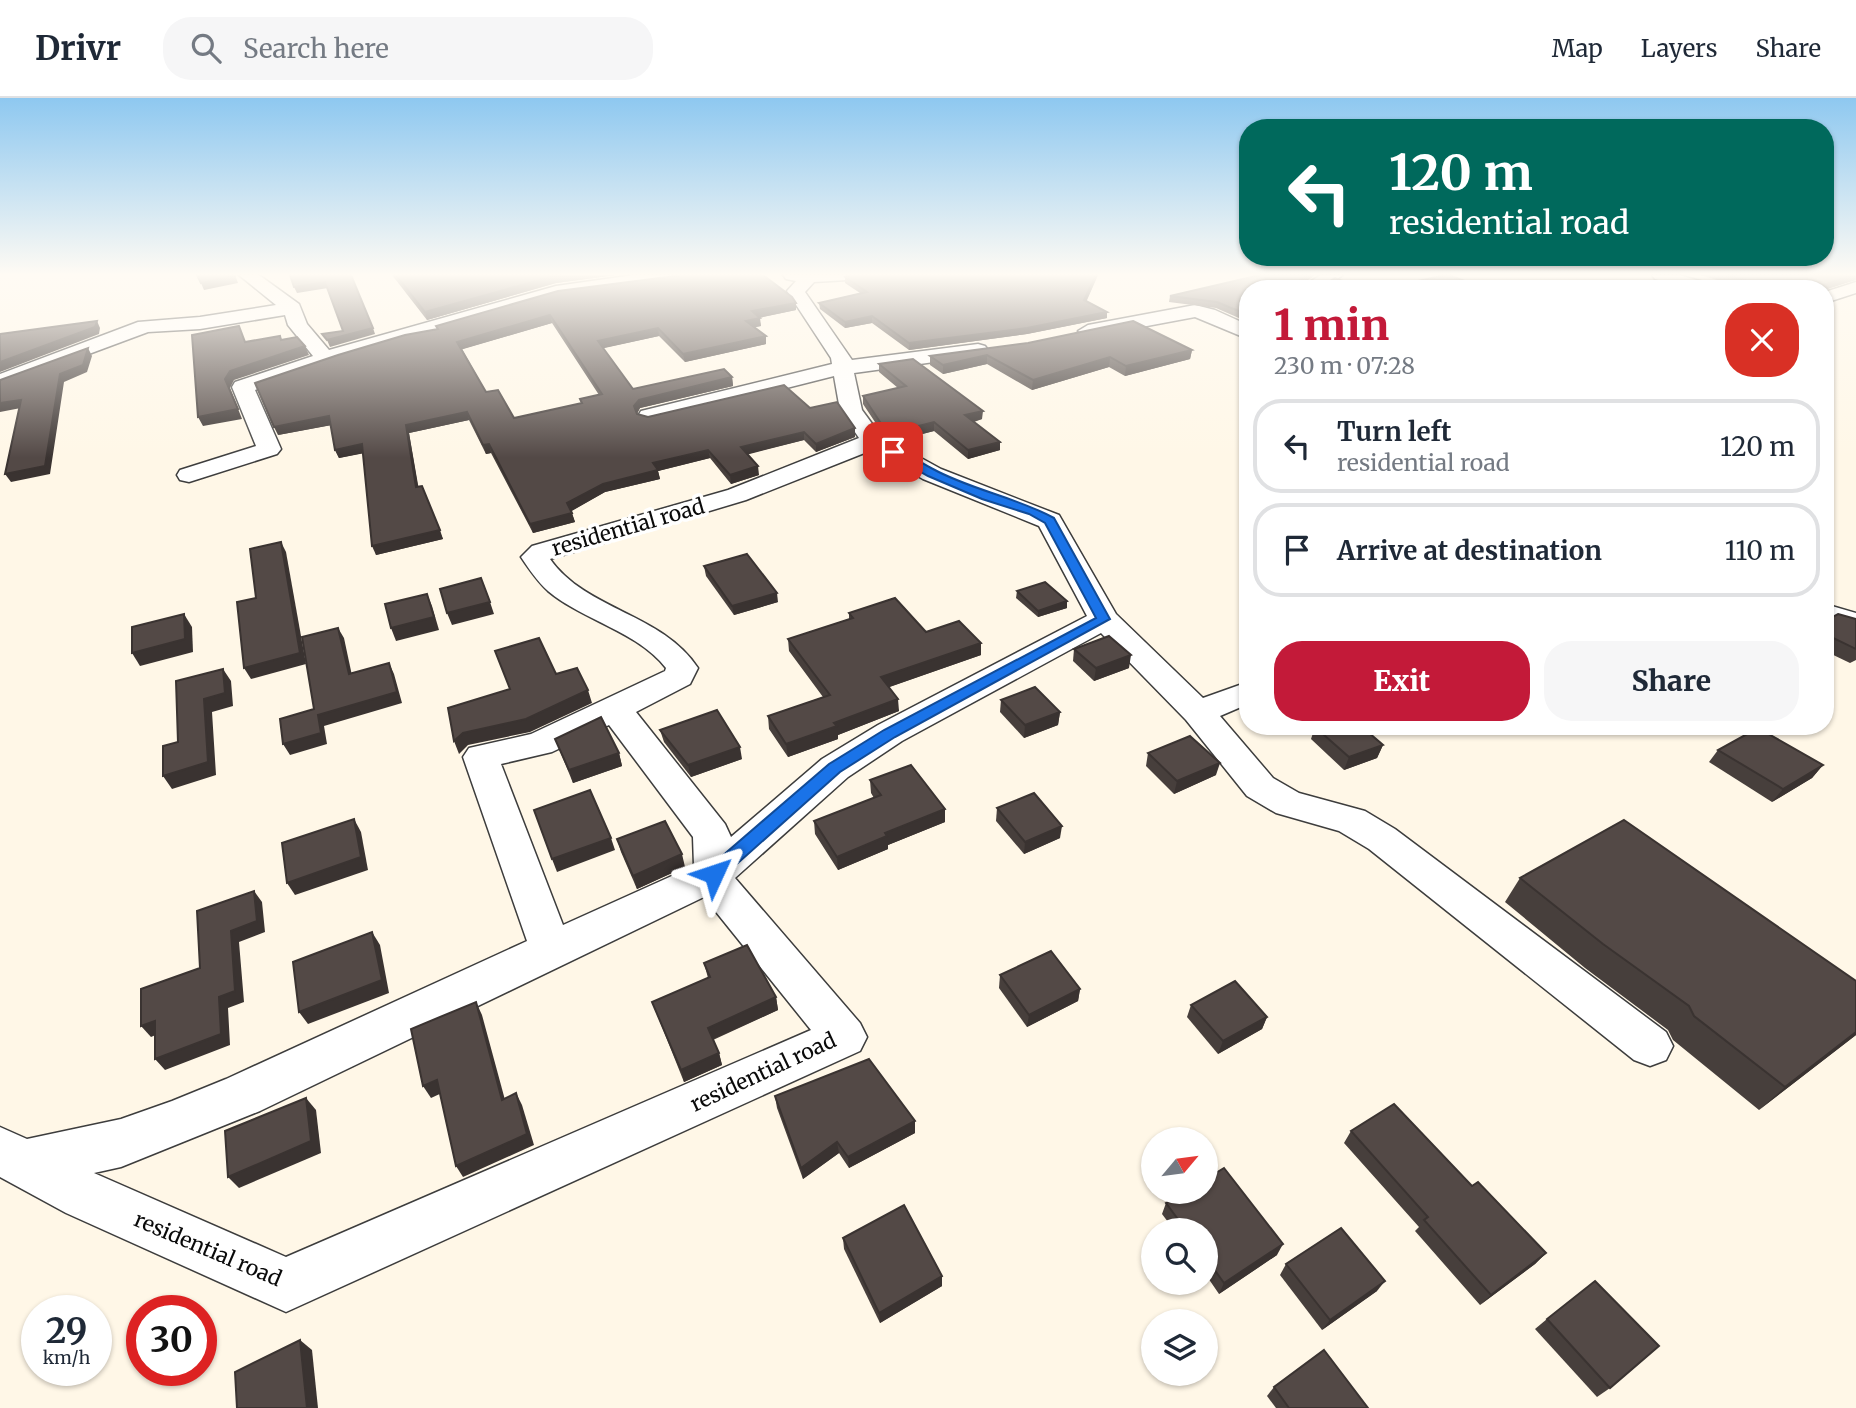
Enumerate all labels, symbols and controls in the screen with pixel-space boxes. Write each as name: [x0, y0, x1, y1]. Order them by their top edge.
search box: [163, 17, 653, 80]
text: Drivr: [35, 28, 121, 69]
icon: search: [187, 29, 225, 67]
text: Search here: [243, 32, 389, 65]
text: Map: [1552, 33, 1603, 64]
text: Layers: [1641, 33, 1717, 64]
text: Share: [1755, 33, 1821, 64]
text: 120 m: [1389, 142, 1533, 203]
icon: left: [1274, 147, 1365, 238]
text: residential road: [1389, 203, 1629, 243]
text: 1 min: [1274, 299, 1389, 351]
button: close: [1725, 303, 1799, 377]
text: 230 m · 07:28: [1274, 351, 1415, 380]
text: Turn left: [1337, 415, 1451, 448]
pin: [863, 422, 923, 482]
icon: left: [1278, 427, 1316, 465]
text: 120 m: [1720, 430, 1795, 463]
icon: arrive: [874, 433, 912, 471]
text: residential road: [1337, 448, 1510, 477]
street label: residential road: [548, 492, 708, 562]
icon: arrive: [1278, 531, 1316, 569]
text: Arrive at destination: [1337, 534, 1602, 567]
text: 110 m: [1725, 534, 1795, 567]
button: Exit: [1274, 641, 1530, 721]
button: Share: [1544, 641, 1799, 721]
position arrow: [677, 837, 751, 911]
street label: residential road: [686, 1026, 840, 1118]
north arrow: [1141, 1127, 1218, 1204]
map controls: [1141, 1127, 1218, 1386]
street label: residential road: [130, 1206, 286, 1292]
button: search: [1141, 1218, 1218, 1295]
speed limit sign: 30: [126, 1295, 217, 1386]
text: 29: [46, 1309, 87, 1353]
button: layers: [1141, 1309, 1218, 1386]
text: km/h: [43, 1346, 90, 1369]

